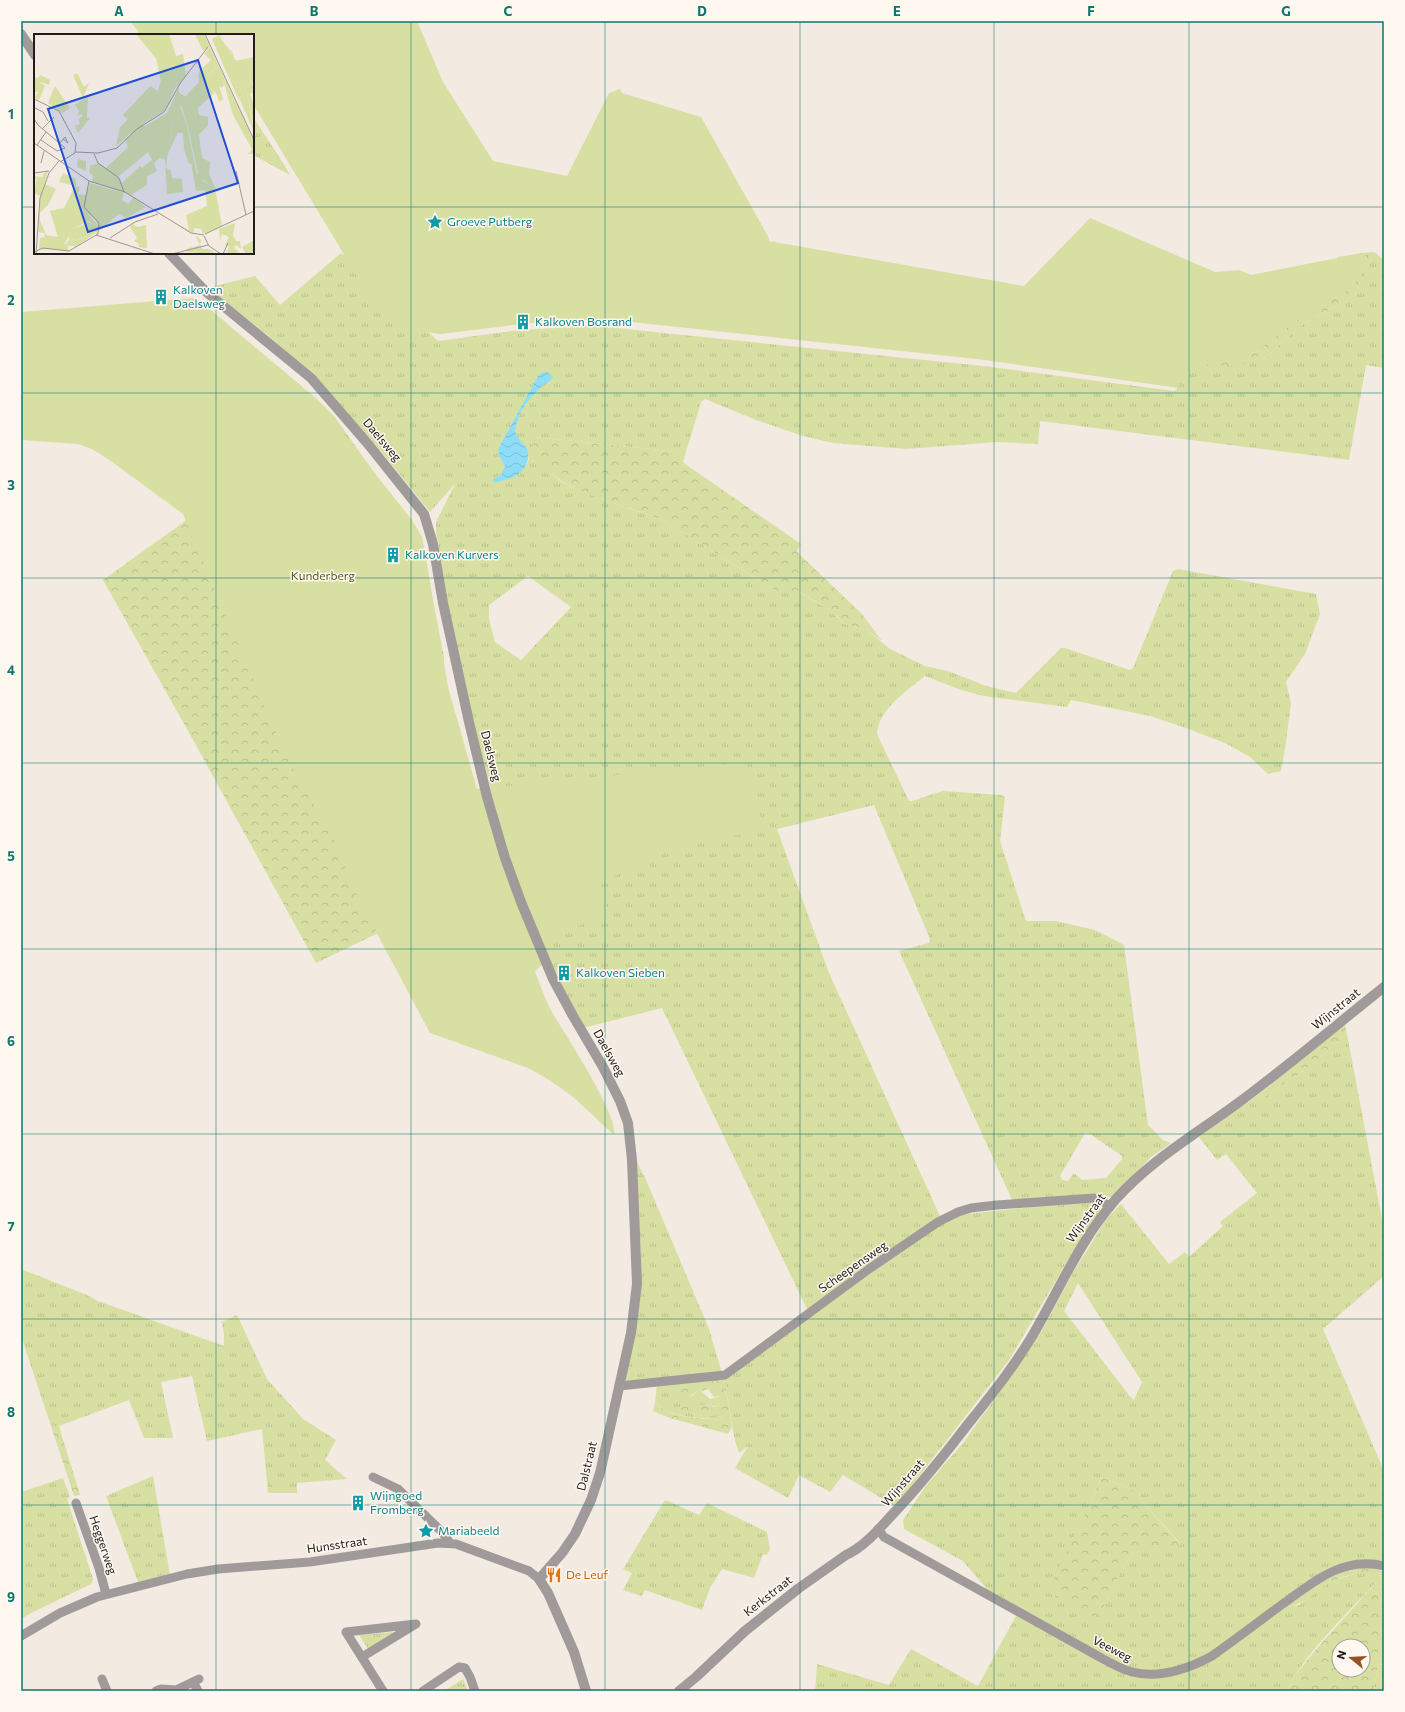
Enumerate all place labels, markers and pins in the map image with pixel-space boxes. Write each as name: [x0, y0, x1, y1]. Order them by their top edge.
place icon: Groeve Putberg: [426, 213, 444, 231]
place label: Groeve Putberg: [447, 214, 533, 228]
place label: Kalkoven Daelsweg: [173, 282, 226, 310]
building icon: Kalkoven Daelsweg: [152, 288, 170, 306]
building icon: Kalkoven Bosrand: [514, 313, 532, 331]
place label: Kalkoven Bosrand: [535, 314, 632, 328]
building icon: Kalkoven Kurvers: [384, 546, 402, 564]
place label: Kalkoven Kurvers: [405, 547, 499, 561]
building icon: Kalkoven Sieben: [555, 964, 573, 982]
place label: Kalkoven Sieben: [576, 965, 665, 979]
place label: Wijngoed Fromberg: [370, 1488, 424, 1516]
building icon: Wijngoed Fromberg: [349, 1494, 367, 1512]
place icon: Mariabeeld: [417, 1522, 435, 1540]
place label: Mariabeeld: [438, 1523, 500, 1537]
restaurant icon: De Leuf: [545, 1566, 563, 1584]
place label: De Leuf: [566, 1567, 608, 1581]

